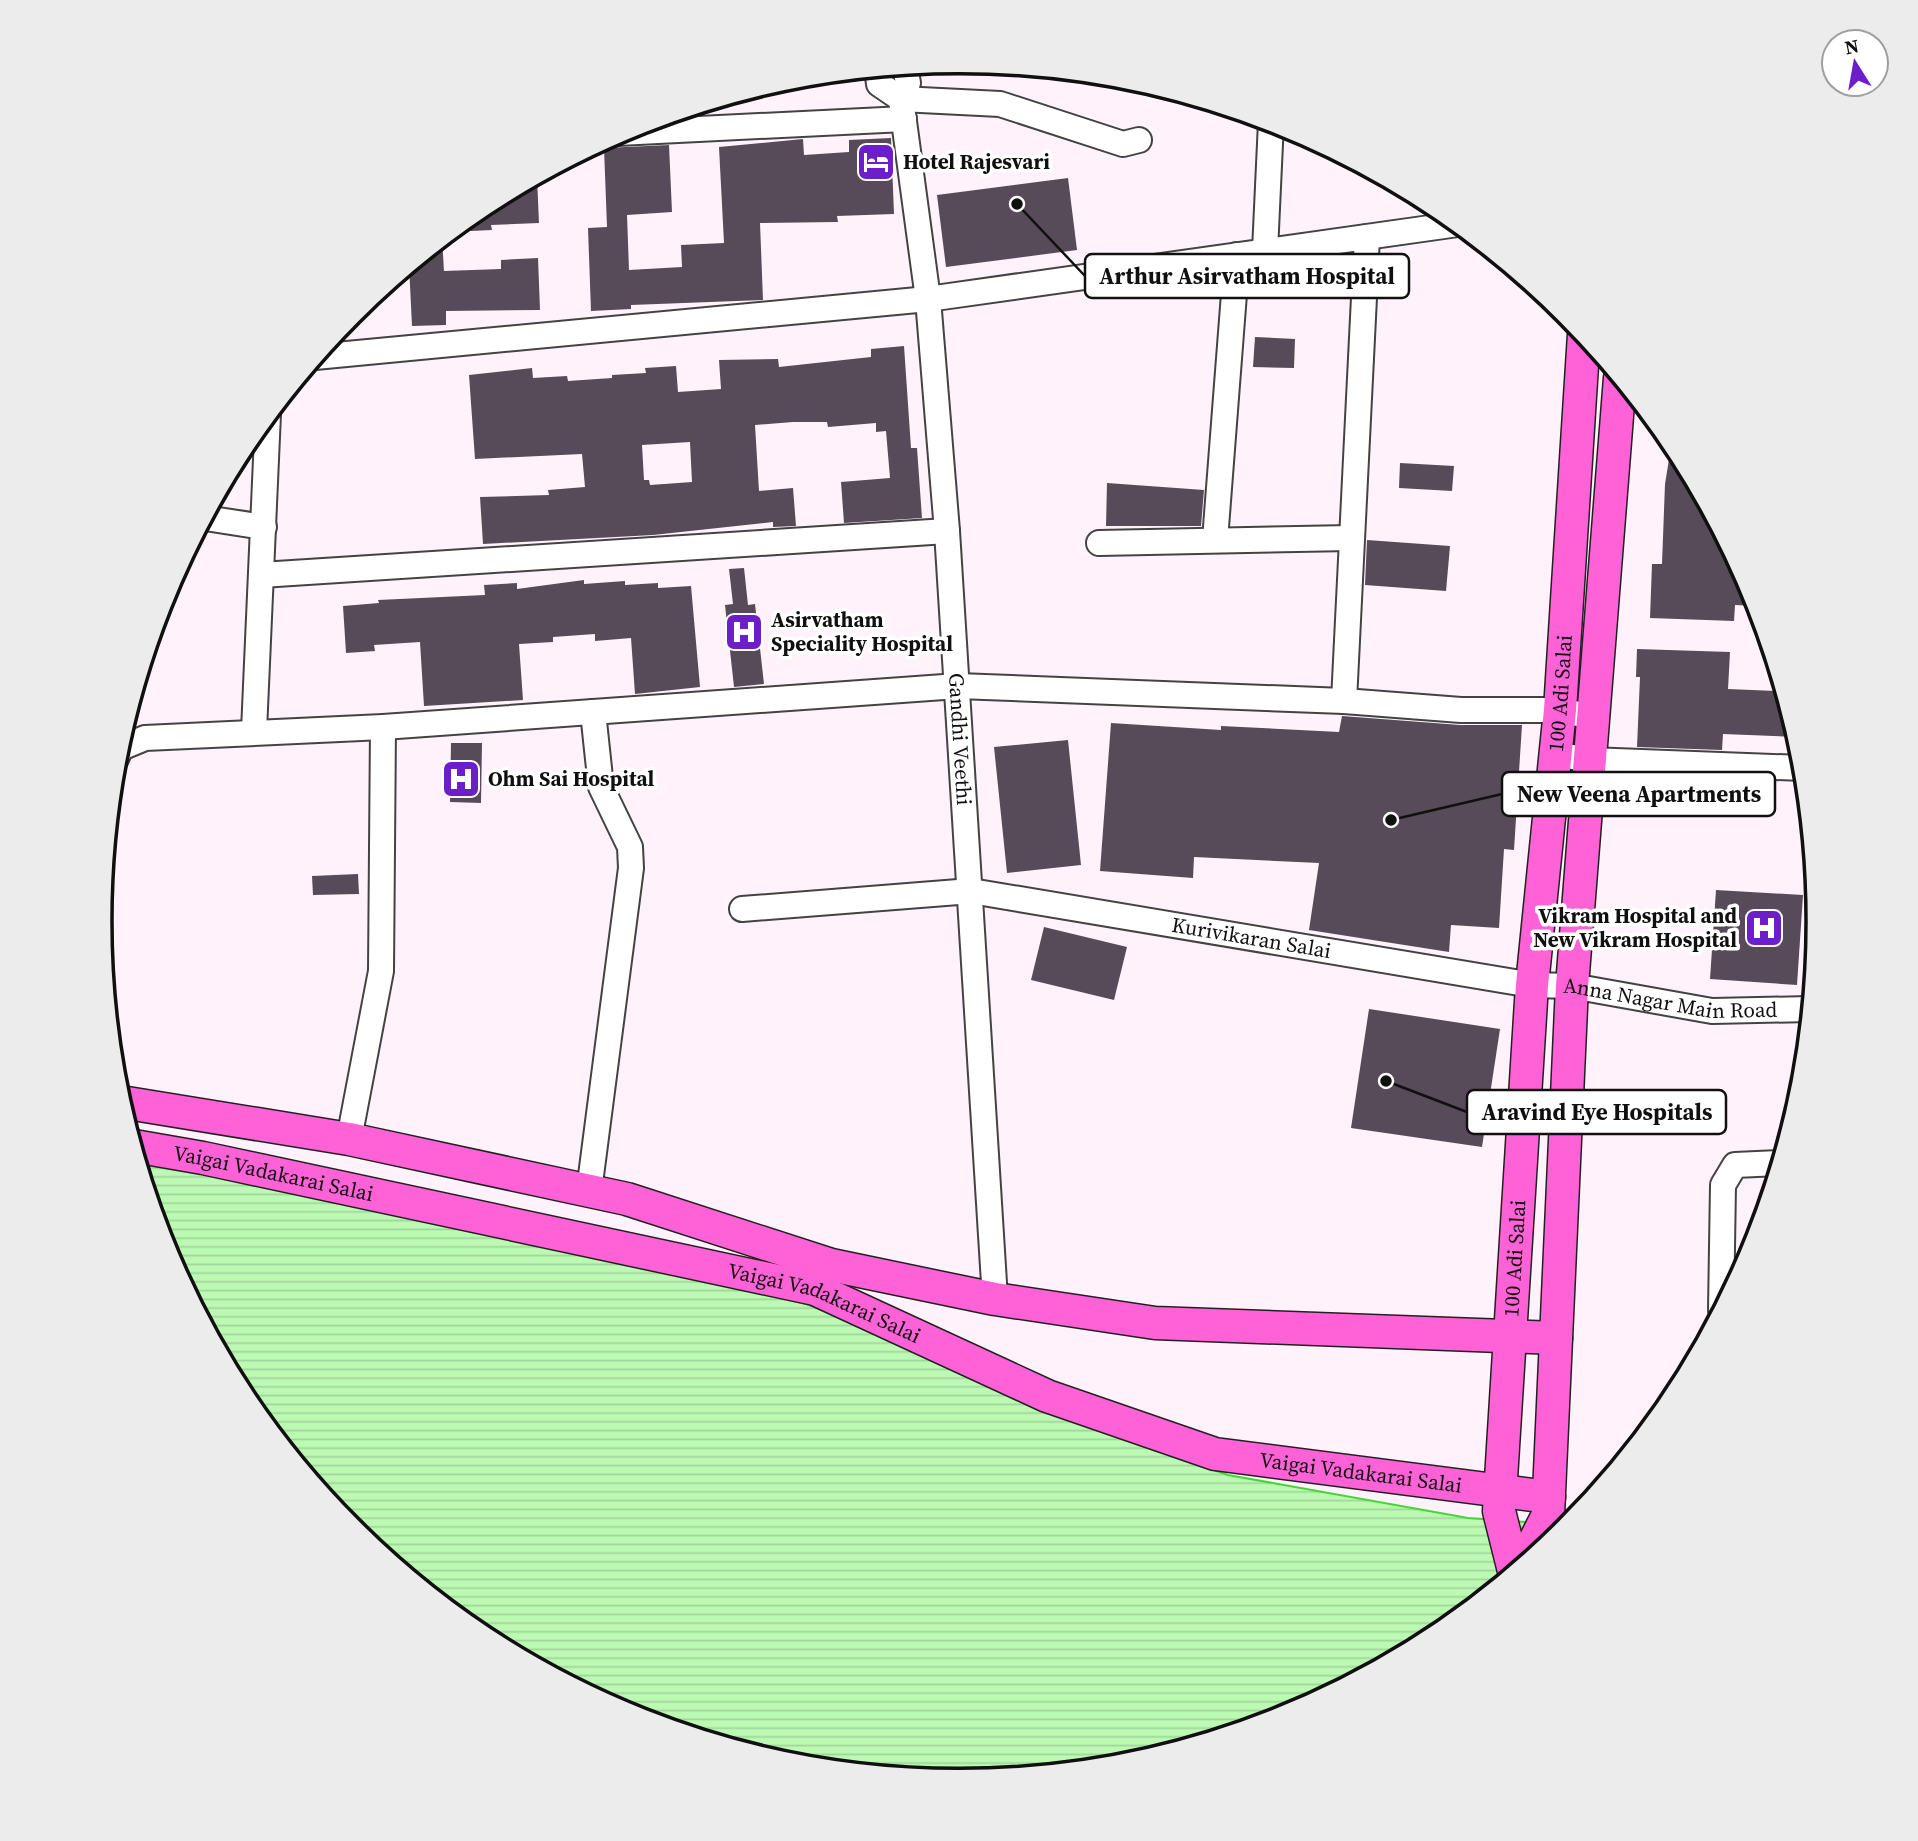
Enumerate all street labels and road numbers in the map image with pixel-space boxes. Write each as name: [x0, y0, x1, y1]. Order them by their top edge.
street label: 100 Adi Salai: [1541, 634, 1579, 753]
street label: Gandhi Veethi: [942, 672, 979, 806]
street label: Kurivikaran Salai: [1170, 910, 1333, 965]
street label: Anna Nagar Main Road: [1563, 971, 1778, 1025]
street label: Vaigai Vadakarai Salai: [171, 1138, 376, 1208]
street label: 100 Adi Salai: [1496, 1199, 1533, 1318]
street label: Vaigai Vadakarai Salai: [725, 1256, 926, 1350]
street label: Vaigai Vadakarai Salai: [1258, 1445, 1464, 1500]

